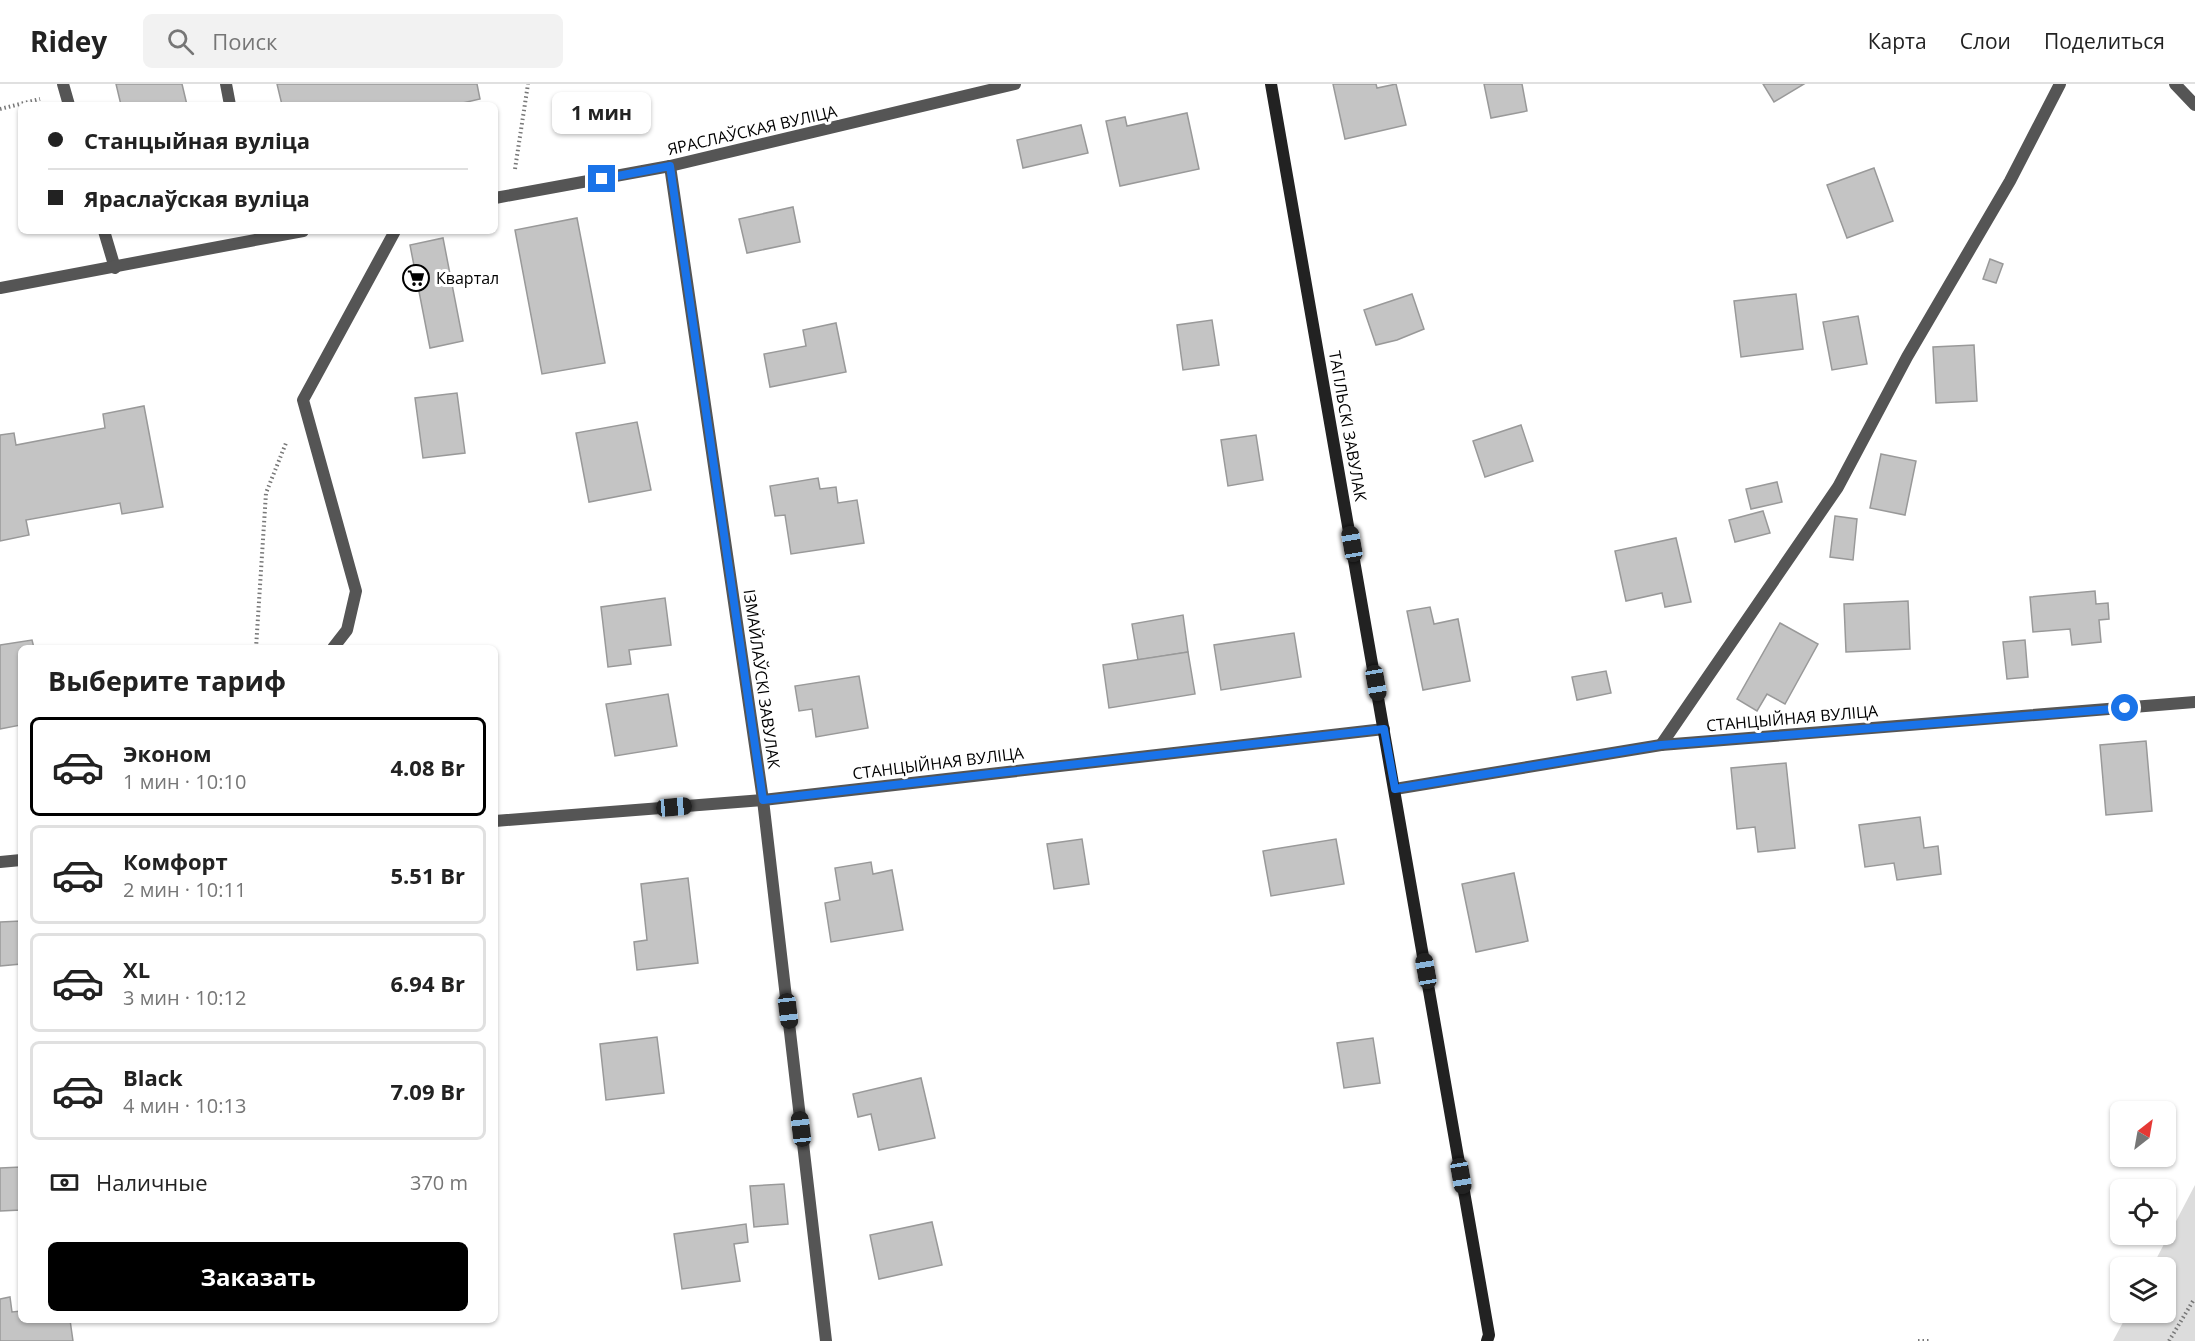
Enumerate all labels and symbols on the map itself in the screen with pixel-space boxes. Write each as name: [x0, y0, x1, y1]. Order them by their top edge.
callout: 1 мин: [552, 92, 652, 134]
street label: ЯРАСЛАЎСКАЯ ВУЛІЦА: [665, 100, 840, 160]
route end: [588, 165, 615, 192]
supermarket icon: Квартал: [401, 263, 431, 293]
place label: Квартал: [436, 267, 499, 289]
street label: ТАГІЛЬСКІ ЗАВУЛАК: [1324, 349, 1372, 503]
car: [1340, 525, 1364, 563]
street label: ІЗМАЙЛАЎСКІ ЗАВУЛАК: [739, 588, 786, 770]
car: [1364, 664, 1388, 702]
route start: [2111, 694, 2138, 721]
street label: СТАНЦЫЙНАЯ ВУЛІЦА: [1705, 699, 1880, 736]
street label: СТАНЦЫЙНАЯ ВУЛІЦА: [851, 741, 1026, 784]
car: [655, 796, 693, 818]
car: [1414, 952, 1438, 990]
car: [777, 992, 799, 1030]
north arrow: [2110, 1101, 2176, 1167]
car: [790, 1110, 812, 1148]
car: [1449, 1157, 1473, 1195]

